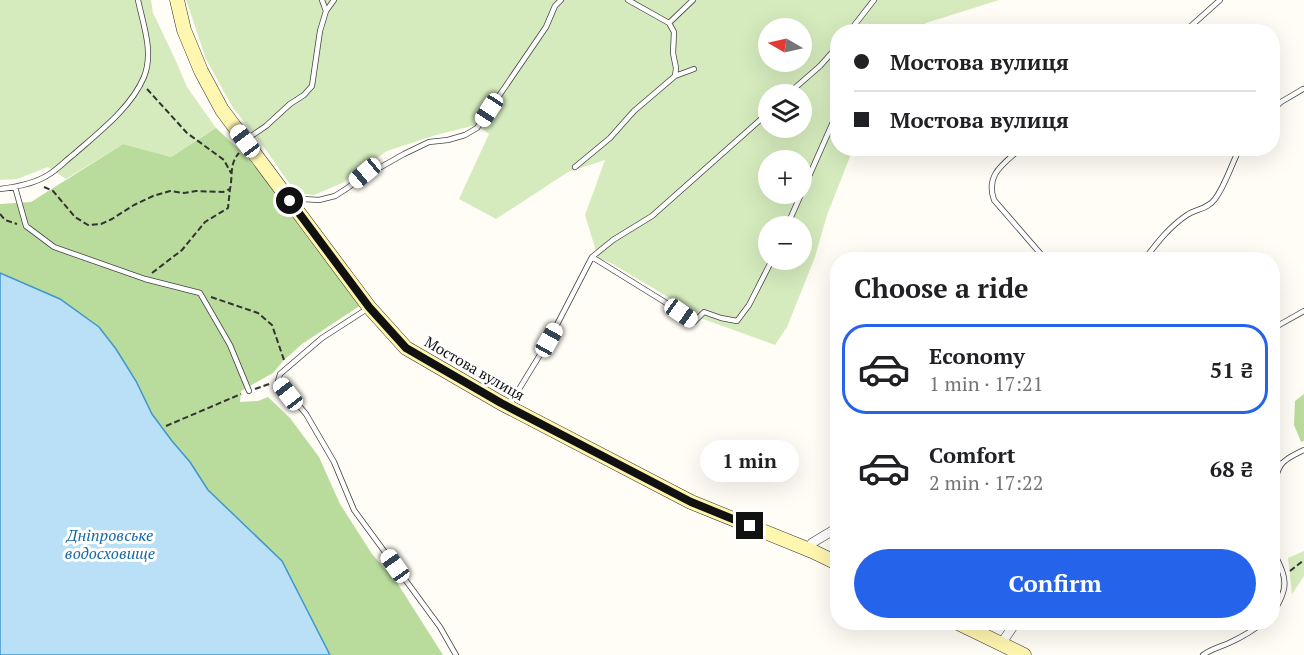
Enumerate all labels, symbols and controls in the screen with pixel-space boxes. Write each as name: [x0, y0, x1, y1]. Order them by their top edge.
north arrow: [758, 18, 812, 72]
map controls: [758, 18, 812, 270]
text: Мостова вулиця: [890, 47, 1069, 76]
button: layers: [758, 84, 812, 138]
car: [472, 90, 506, 130]
text: Мостова вулиця: [890, 105, 1069, 134]
car: [227, 121, 263, 161]
button: +: [758, 150, 812, 204]
car: [345, 155, 385, 191]
route start: [276, 187, 303, 214]
button: −: [758, 216, 812, 270]
text: Choose a ride: [854, 270, 1029, 306]
car: [661, 295, 701, 331]
car: [532, 320, 566, 360]
street label: Мостова вулиця: [421, 331, 529, 405]
text: Economy: [929, 341, 1025, 370]
icon: car: [857, 342, 911, 396]
text: 51 ₴: [1210, 355, 1253, 384]
text: 1 min · 17:21: [929, 370, 1043, 397]
car: [270, 374, 306, 414]
callout: 1 min: [700, 439, 800, 481]
text: Comfort: [929, 440, 1015, 469]
icon: car: [857, 441, 911, 495]
text: 1 min: [722, 447, 777, 474]
text: 68 ₴: [1210, 454, 1253, 483]
text: 2 min · 17:22: [929, 469, 1043, 496]
route end: [736, 512, 763, 539]
water label: Дніпровське водосховище: [65, 524, 155, 564]
car: [377, 546, 413, 586]
button: Confirm: [854, 549, 1256, 618]

